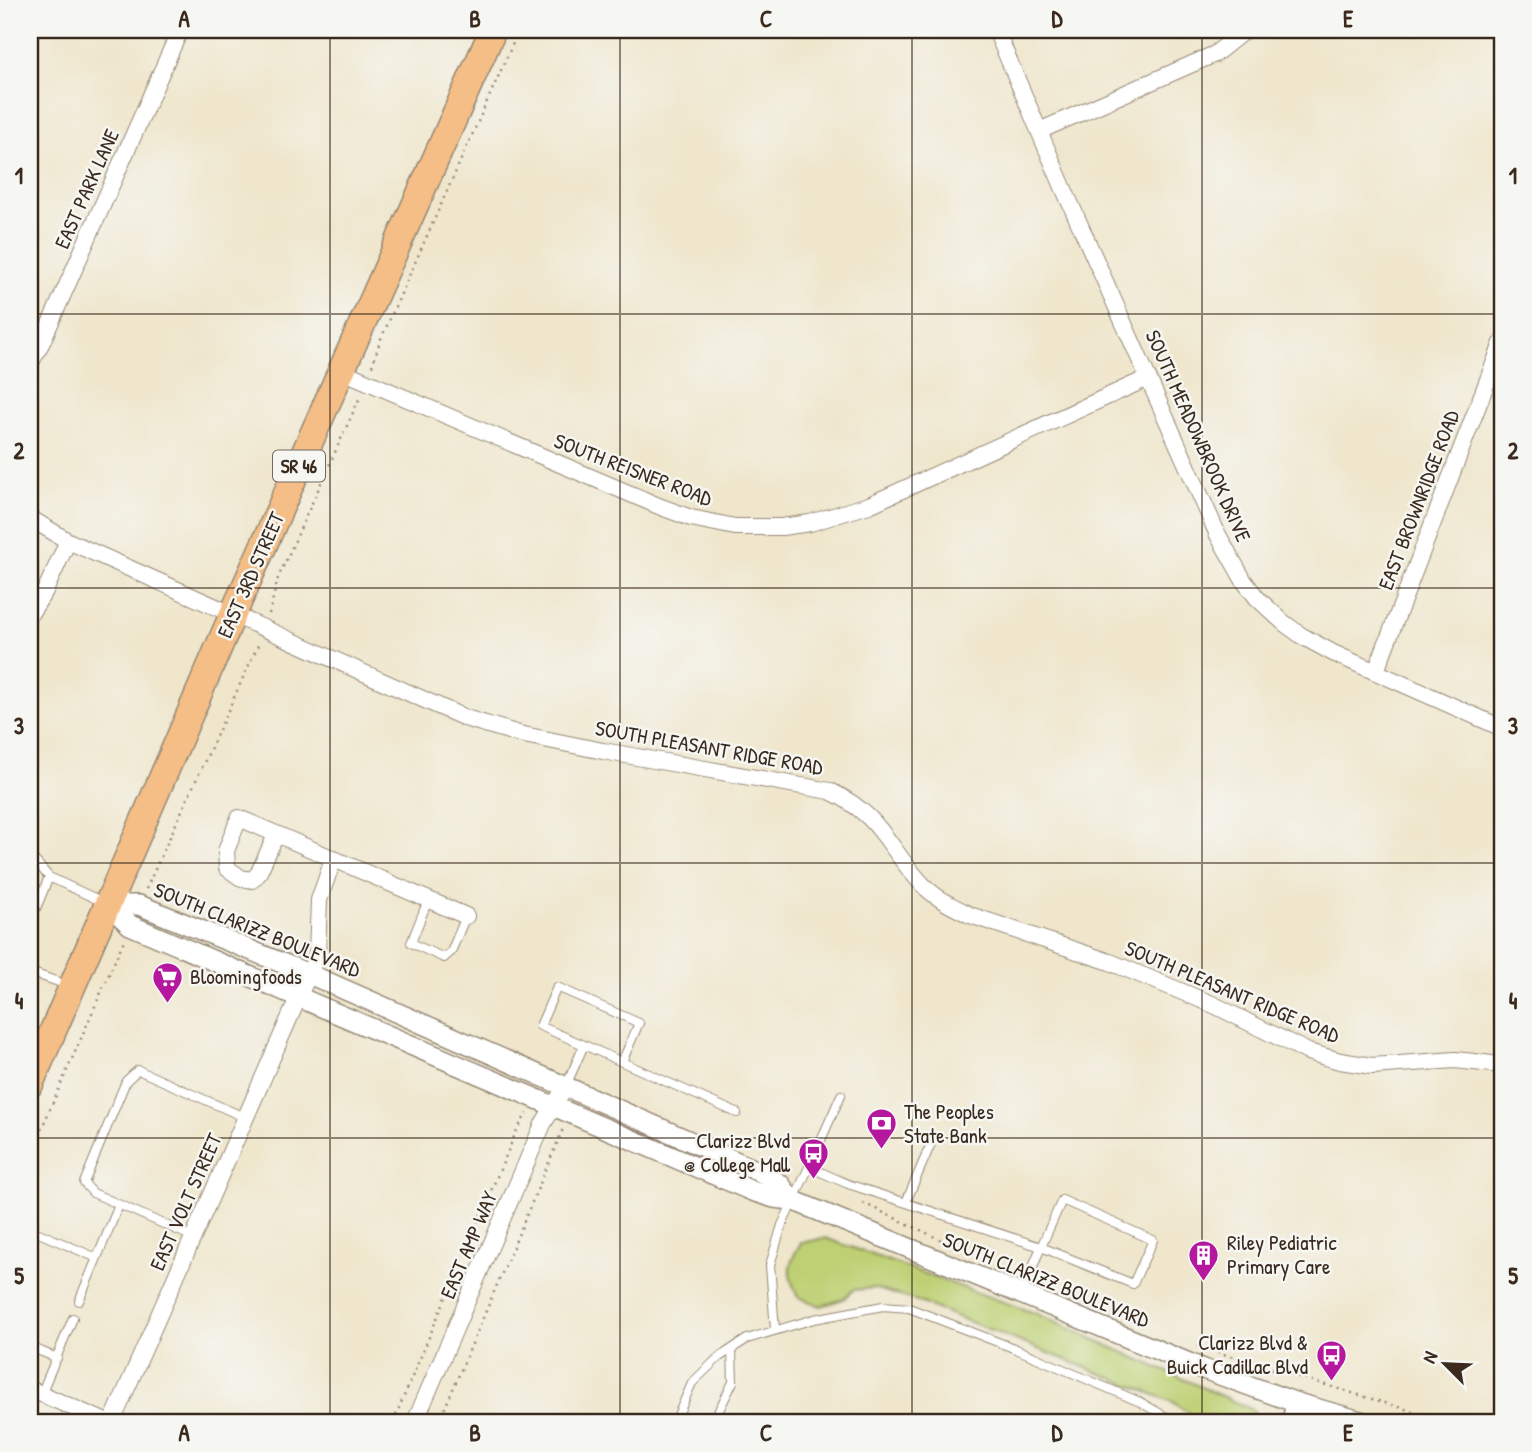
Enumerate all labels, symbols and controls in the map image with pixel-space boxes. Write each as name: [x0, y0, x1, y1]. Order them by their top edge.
text: A: [178, 3, 190, 34]
text: B: [469, 3, 481, 34]
text: C: [760, 3, 772, 34]
text: D: [1052, 3, 1064, 34]
text: E: [1343, 3, 1354, 34]
street label: EAST PARK LANE: [47, 124, 126, 253]
text: 1: [15, 160, 23, 191]
text: 1: [1509, 160, 1517, 191]
street label: SOUTH MEADOWBROOK DRIVE: [1139, 325, 1258, 546]
street label: EAST BROWNRIDGE ROAD: [1371, 406, 1466, 594]
street label: SOUTH REISNER ROAD: [550, 426, 716, 513]
text: 2: [14, 435, 25, 466]
text: 2: [1508, 435, 1519, 466]
road number: SR 46: [273, 450, 325, 481]
street label: EAST 3RD STREET: [210, 506, 292, 642]
text: 3: [14, 710, 24, 741]
text: 3: [1508, 710, 1518, 741]
street label: SOUTH PLEASANT RIDGE ROAD: [593, 713, 825, 782]
street label: SOUTH CLARIZZ BOULEVARD: [150, 875, 365, 984]
street label: SOUTH PLEASANT RIDGE ROAD: [1120, 933, 1344, 1050]
supermarket icon: Bloomingfoods: [150, 960, 184, 1004]
place label: Bloomingfoods: [190, 962, 302, 991]
text: 4: [15, 985, 24, 1016]
text: 4: [1509, 985, 1518, 1016]
place label: The Peoples State Bank: [904, 1097, 994, 1150]
bank icon: The Peoples State Bank: [864, 1107, 898, 1151]
place label: Clarizz Blvd @ College Mall: [684, 1126, 791, 1179]
street label: EAST VOLT STREET: [142, 1128, 229, 1275]
bus stop icon: Clarizz Blvd @ College Mall: [796, 1136, 830, 1180]
street label: EAST AMP WAY: [433, 1186, 504, 1303]
street label: SOUTH CLARIZZ BOULEVARD: [939, 1225, 1154, 1334]
place label: Riley Pediatric Primary Care: [1227, 1228, 1337, 1281]
building icon: Riley Pediatric Primary Care: [1187, 1238, 1221, 1282]
text: 5: [14, 1260, 24, 1291]
text: 5: [1508, 1260, 1518, 1291]
place label: Clarizz Blvd & Buick Cadillac Blvd: [1167, 1328, 1308, 1381]
north arrow: [1410, 1330, 1480, 1400]
bus stop icon: Clarizz Blvd & Buick Cadillac Blvd: [1314, 1338, 1348, 1382]
text: N: [1416, 1347, 1443, 1367]
text: A: [178, 1417, 190, 1448]
text: B: [469, 1417, 481, 1448]
text: C: [760, 1417, 772, 1448]
text: D: [1052, 1417, 1064, 1448]
text: E: [1343, 1417, 1354, 1448]

